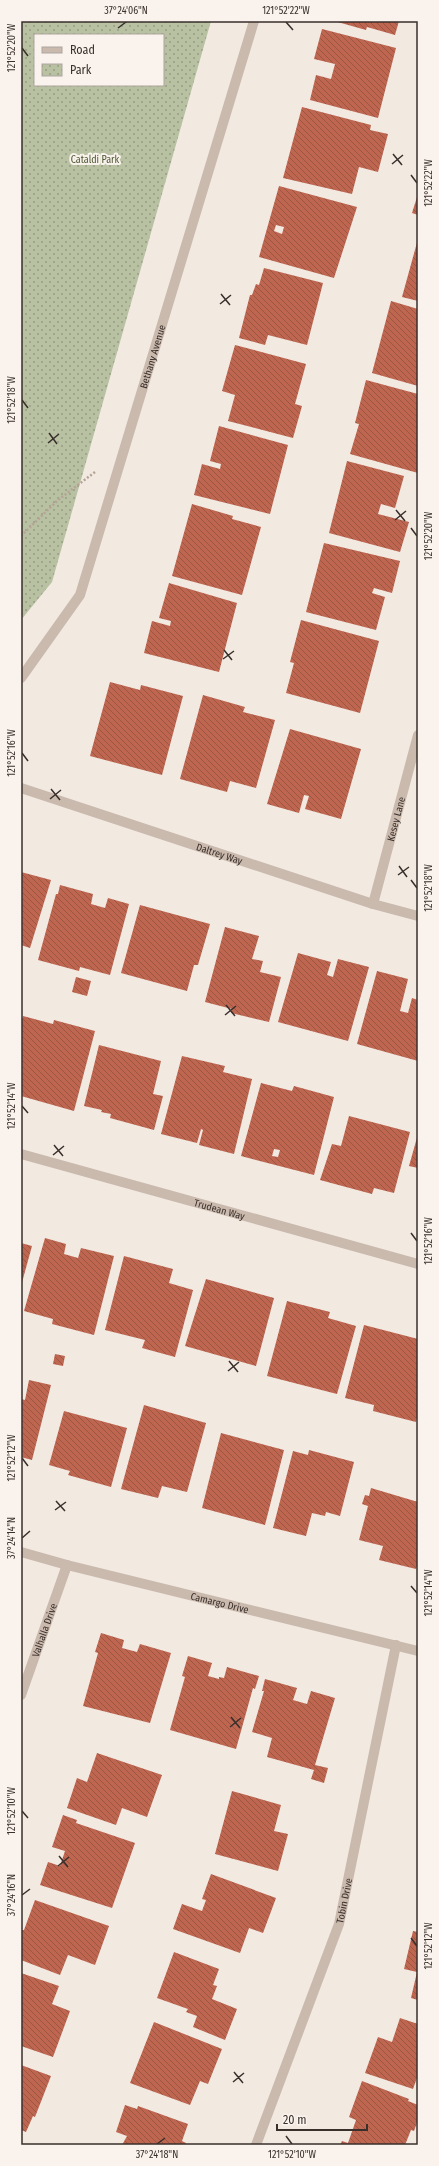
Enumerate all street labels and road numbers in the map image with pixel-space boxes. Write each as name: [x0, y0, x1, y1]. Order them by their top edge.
street label: Bethany Avenue: [138, 323, 169, 390]
street label: Kesey Lane: [385, 796, 408, 843]
street label: Daltrey Way: [195, 841, 244, 868]
street label: Trudean Way: [192, 1197, 247, 1223]
street label: Camargo Drive: [189, 1591, 250, 1616]
street label: Valhalla Drive: [30, 1602, 60, 1659]
street label: Tobin Drive: [334, 1877, 355, 1925]

